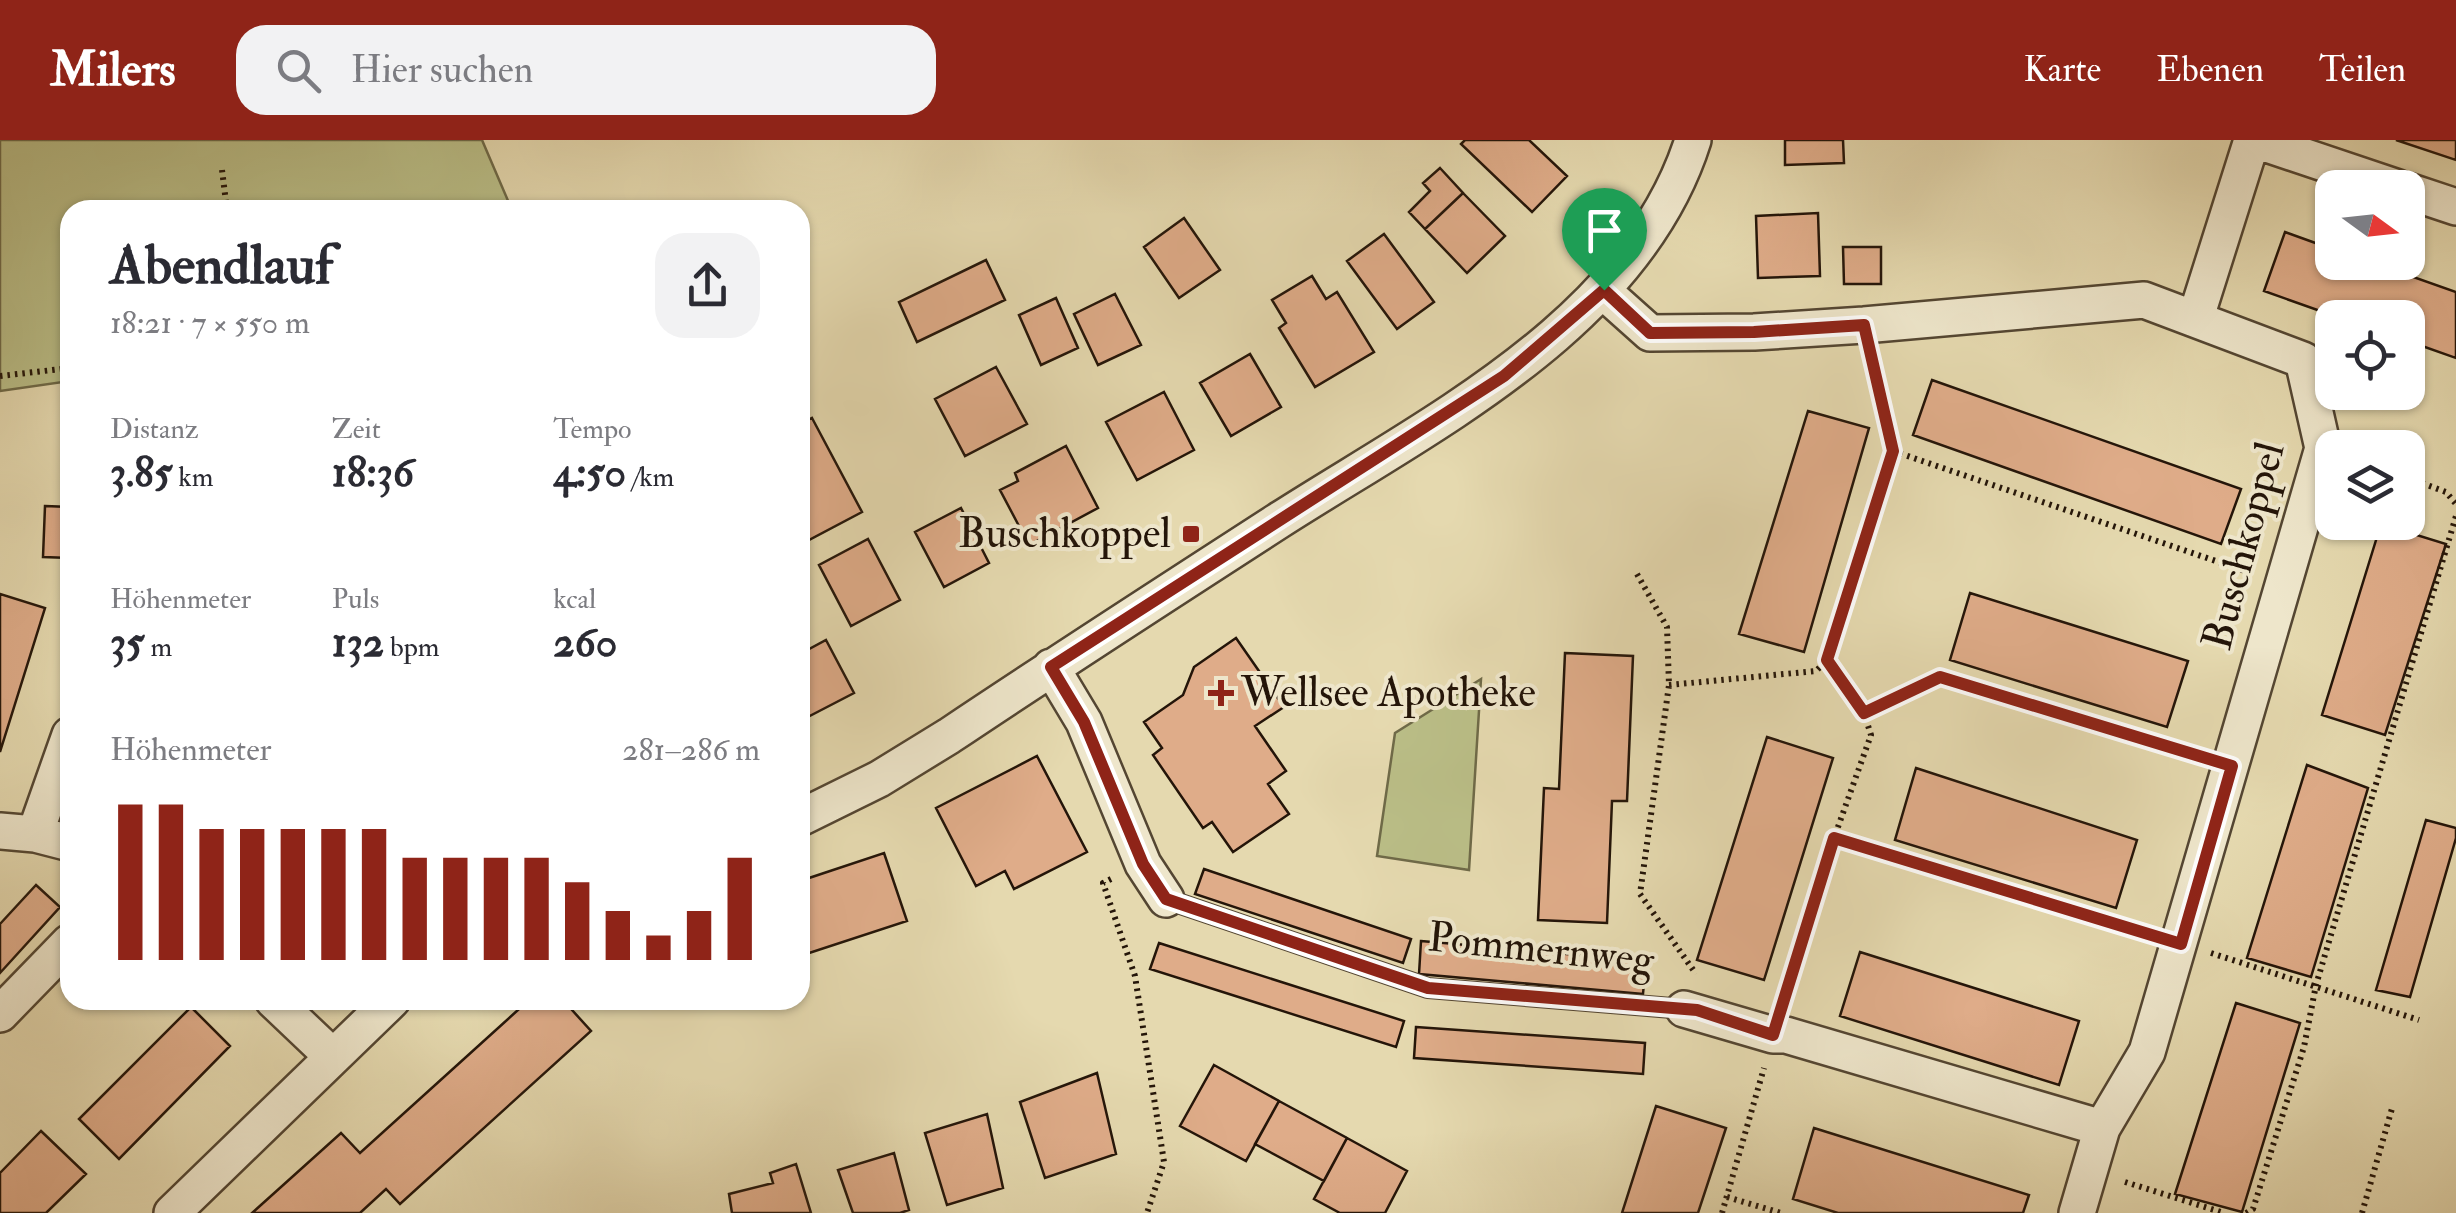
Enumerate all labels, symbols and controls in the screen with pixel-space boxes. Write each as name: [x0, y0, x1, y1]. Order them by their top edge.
search box: [236, 25, 936, 115]
text: Milers: [50, 40, 176, 100]
icon: search: [271, 43, 326, 98]
text: Hier suchen: [351, 46, 533, 94]
text: Karte: [2023, 48, 2101, 92]
text: Ebenen: [2156, 48, 2264, 92]
text: Teilen: [2319, 48, 2406, 92]
north arrow: [2315, 170, 2425, 280]
map controls: [2315, 170, 2425, 540]
pin: [1562, 188, 1647, 291]
icon: arrive: [1577, 203, 1632, 258]
text: Abendlauf: [110, 231, 333, 300]
button: share: [655, 233, 760, 338]
button: locate: [2315, 300, 2425, 410]
text: 18:21 · 7 × 550 m: [110, 303, 310, 343]
text: Distanz: [110, 412, 198, 447]
text: Zeit: [332, 412, 381, 447]
text: Tempo: [553, 412, 632, 447]
button: layers: [2315, 430, 2425, 540]
street label: Buschkoppel: [2191, 436, 2297, 656]
text: 3.85: [110, 447, 172, 499]
text: 18:36: [332, 447, 414, 499]
text: 4:50: [553, 447, 626, 499]
text: km: [172, 460, 213, 495]
text: /km: [626, 460, 674, 495]
place label: Buschkoppel: [958, 508, 1171, 560]
marker: Buschkoppel: [1180, 523, 1202, 545]
text: Höhenmeter: [110, 582, 251, 617]
text: Puls: [332, 582, 379, 617]
text: kcal: [553, 582, 596, 617]
text: 35: [110, 617, 145, 669]
text: 132: [332, 617, 384, 669]
text: 260: [553, 617, 617, 669]
text: m: [145, 630, 172, 665]
text: bpm: [384, 630, 440, 665]
place label: Wellsee Apotheke: [1240, 667, 1536, 719]
marker: Wellsee Apotheke: [1210, 682, 1232, 704]
text: Höhenmeter: [110, 730, 271, 770]
text: 281–286 m: [622, 730, 760, 770]
street label: Pommernweg: [1425, 911, 1658, 987]

